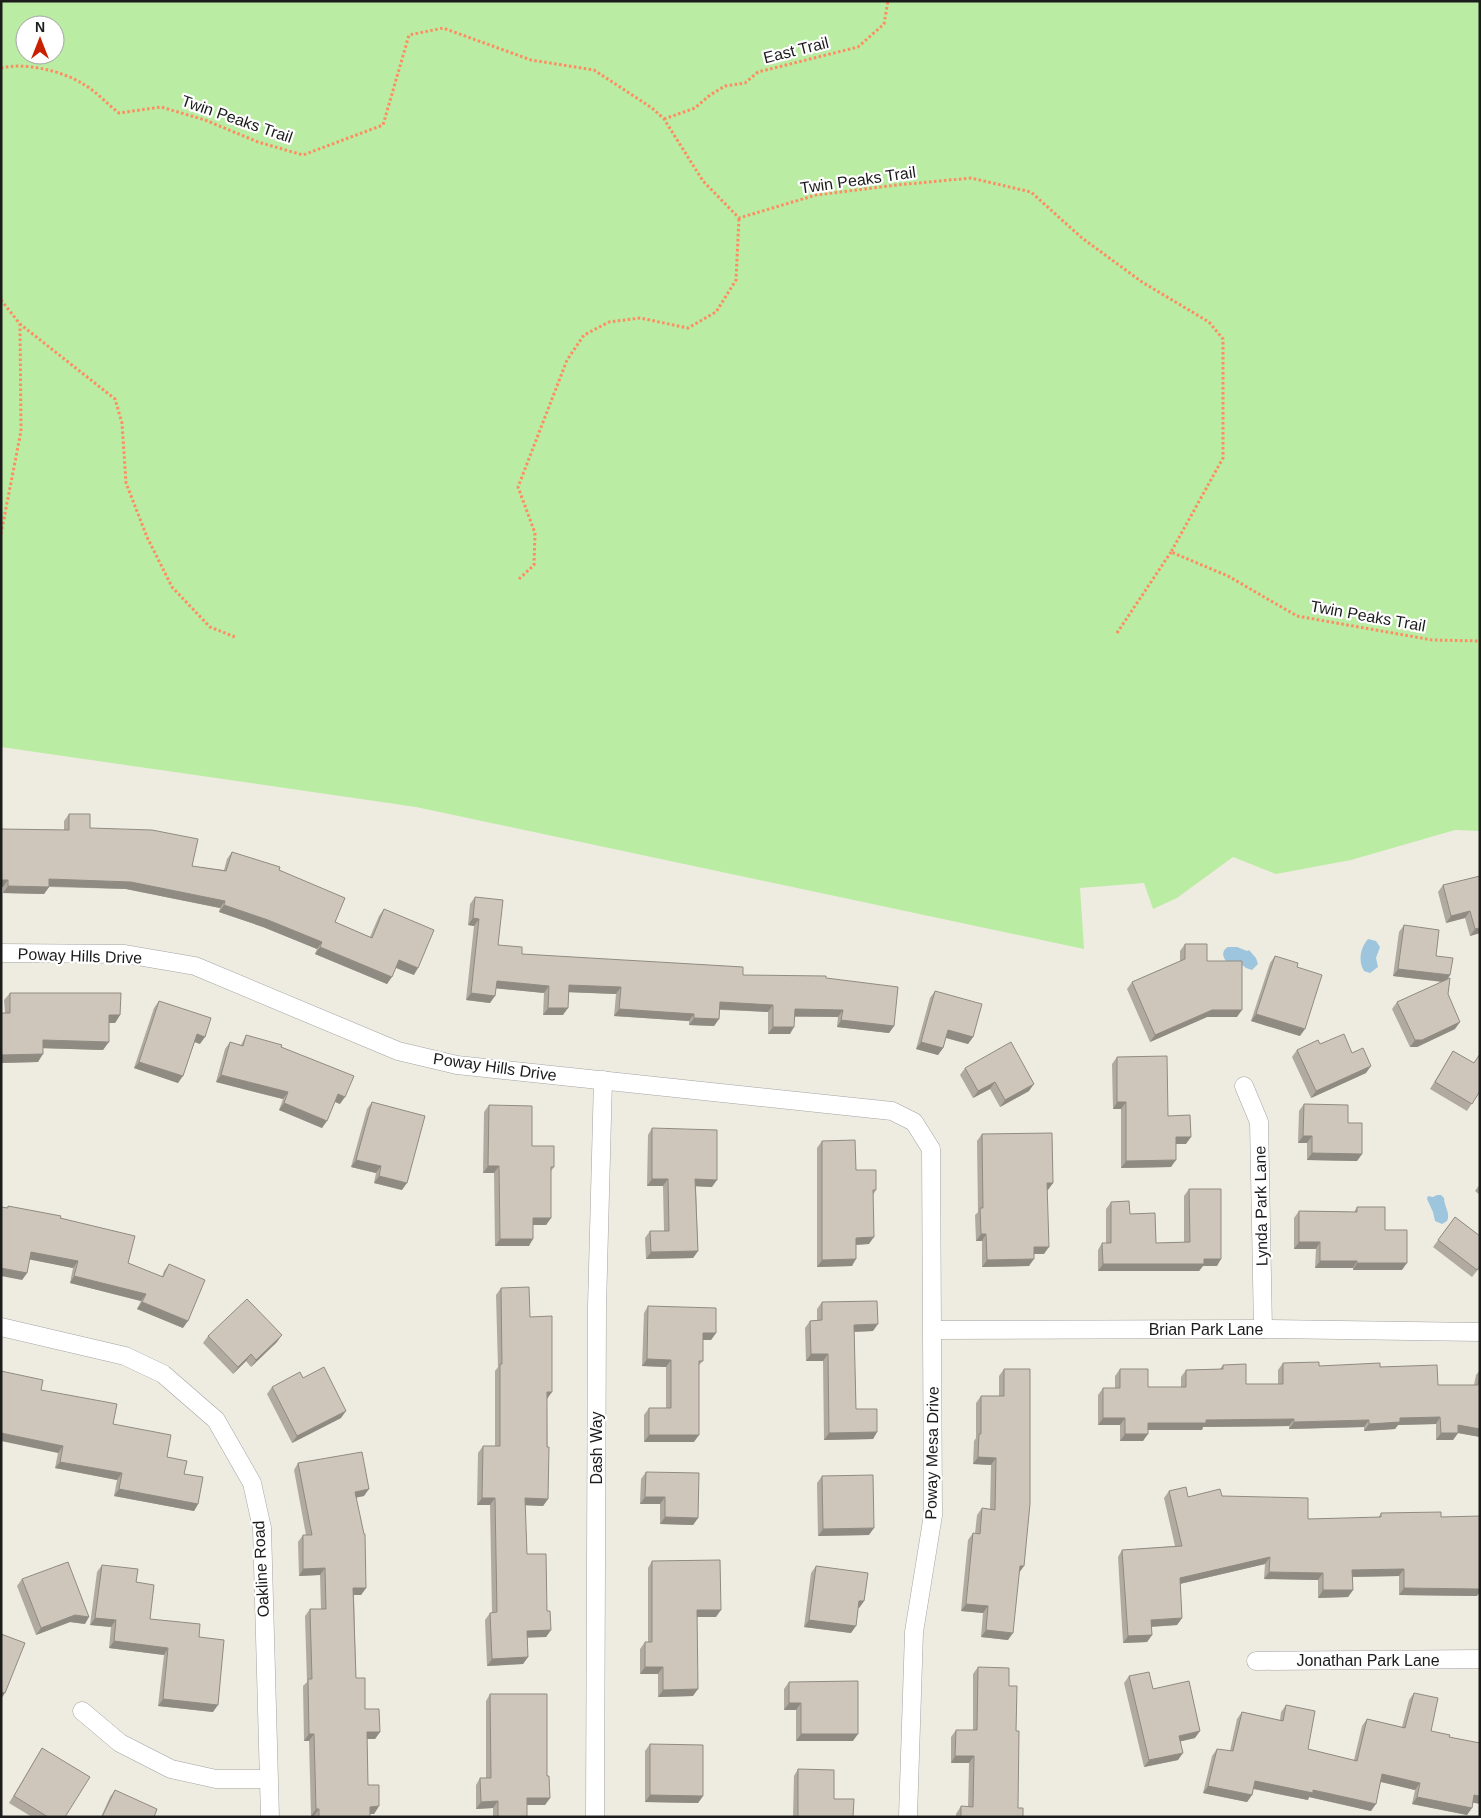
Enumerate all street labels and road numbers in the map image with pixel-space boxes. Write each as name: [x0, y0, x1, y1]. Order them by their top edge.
street label: East Trail: [762, 34, 830, 66]
street label: Twin Peaks Trail: [179, 92, 295, 146]
street label: Twin Peaks Trail: [799, 163, 917, 197]
street label: Twin Peaks Trail: [1309, 598, 1427, 634]
street label: Poway Hills Drive: [18, 945, 143, 967]
street label: Poway Hills Drive: [432, 1050, 558, 1084]
street label: Lynda Park Lane: [1251, 1146, 1271, 1266]
street label: Brian Park Lane: [1149, 1321, 1263, 1338]
street label: Poway Mesa Drive: [922, 1386, 942, 1520]
street label: Dash Way: [588, 1411, 605, 1485]
street label: Oakline Road: [250, 1520, 272, 1618]
street label: Jonathan Park Lane: [1296, 1652, 1440, 1669]

